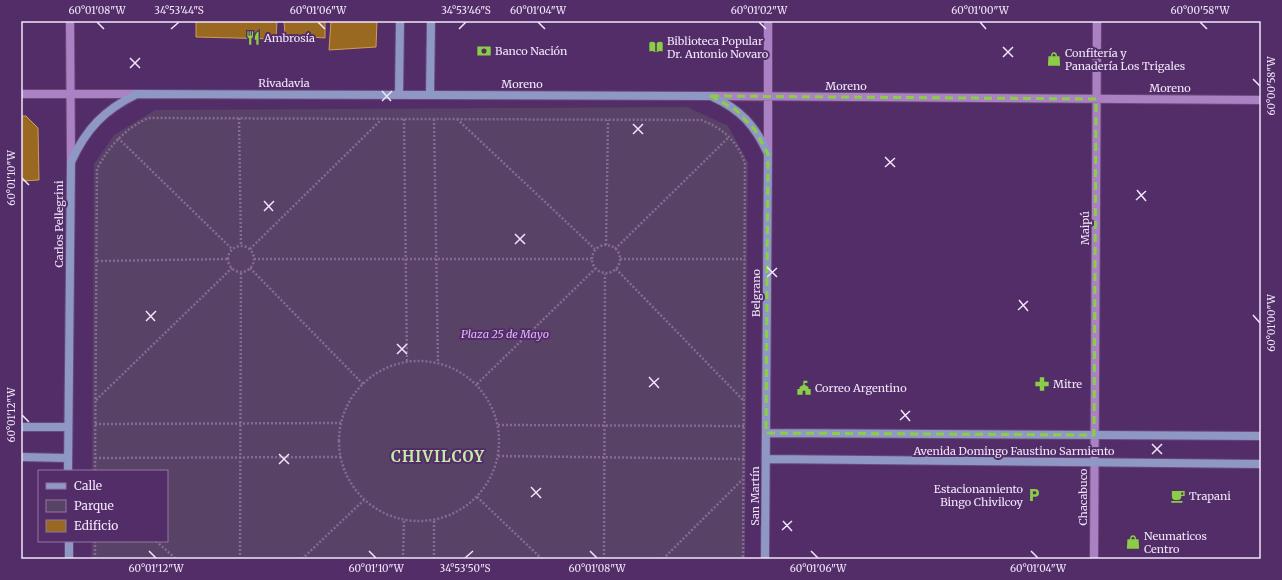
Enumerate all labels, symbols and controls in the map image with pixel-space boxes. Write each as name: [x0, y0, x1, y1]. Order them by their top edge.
text: 60°01'08"W: [69, 4, 126, 17]
text: 34°53'44"S: [154, 4, 204, 17]
text: 60°01'06"W: [290, 4, 347, 17]
text: 34°53'46"S: [441, 4, 491, 17]
text: 60°01'04"W: [510, 4, 567, 17]
text: 60°01'02"W: [731, 4, 788, 17]
text: 60°01'00"W: [951, 4, 1010, 17]
text: 60°00'58"W: [1171, 4, 1231, 17]
restaurant icon: Ambrosía: [245, 30, 261, 46]
place label: Ambrosía: [263, 31, 315, 45]
place label: Biblioteca Popular Dr. Antonio Novaro: [667, 34, 769, 61]
library icon: Biblioteca Popular Dr. Antonio Novaro: [648, 39, 664, 55]
bank icon: Banco Nación: [476, 43, 492, 59]
place label: Banco Nación: [495, 44, 568, 58]
place label: Confitería y Panadería Los Trigales: [1065, 46, 1185, 73]
shop icon: Confitería y Panadería Los Trigales: [1046, 51, 1062, 67]
text: 60°00'58"W: [1265, 55, 1278, 115]
street label: Rivadavia: [258, 76, 310, 90]
street label: Moreno: [501, 77, 543, 91]
street label: Moreno: [825, 79, 867, 93]
street label: Moreno: [1149, 81, 1191, 95]
text: 60°01'10"W: [5, 149, 18, 206]
street label: Carlos Pellegrini: [52, 180, 66, 267]
street label: Maipú: [1078, 211, 1092, 245]
street label: Belgrano: [749, 268, 763, 317]
text: 60°01'00"W: [1265, 293, 1278, 352]
park label: Plaza 25 de Mayo: [461, 327, 549, 341]
pharmacy icon: Mitre: [1034, 376, 1050, 392]
place label: Mitre: [1053, 377, 1082, 391]
public building icon: Correo Argentino: [796, 380, 812, 396]
place label: Correo Argentino: [815, 381, 907, 395]
text: 60°01'12"W: [5, 387, 18, 442]
street label: Avenida Domingo Faustino Sarmiento: [913, 444, 1115, 458]
district label: CHIVILCOY: [391, 447, 485, 466]
street label: San Martín: [748, 466, 762, 526]
street label: Chacabuco: [1076, 468, 1090, 526]
legend: [38, 470, 168, 542]
text: Calle: [74, 478, 102, 493]
place label: Estacionamiento Bingo Chivilcoy: [934, 482, 1024, 509]
parking icon: Estacionamiento Bingo Chivilcoy: [1026, 487, 1042, 503]
cafe icon: Trapani: [1170, 488, 1186, 504]
place label: Trapani: [1189, 489, 1231, 503]
text: Parque: [74, 498, 114, 513]
text: Edificio: [74, 518, 118, 533]
place label: Neumaticos Centro: [1144, 529, 1207, 556]
shop icon: Neumaticos Centro: [1125, 534, 1141, 550]
text: 60°01'12"W: [129, 562, 184, 575]
text: 60°01'10"W: [348, 562, 405, 575]
text: 34°53'50"S: [440, 562, 490, 575]
text: 60°01'08"W: [569, 562, 626, 575]
text: 60°01'06"W: [790, 562, 847, 575]
text: 60°01'04"W: [1010, 562, 1067, 575]

